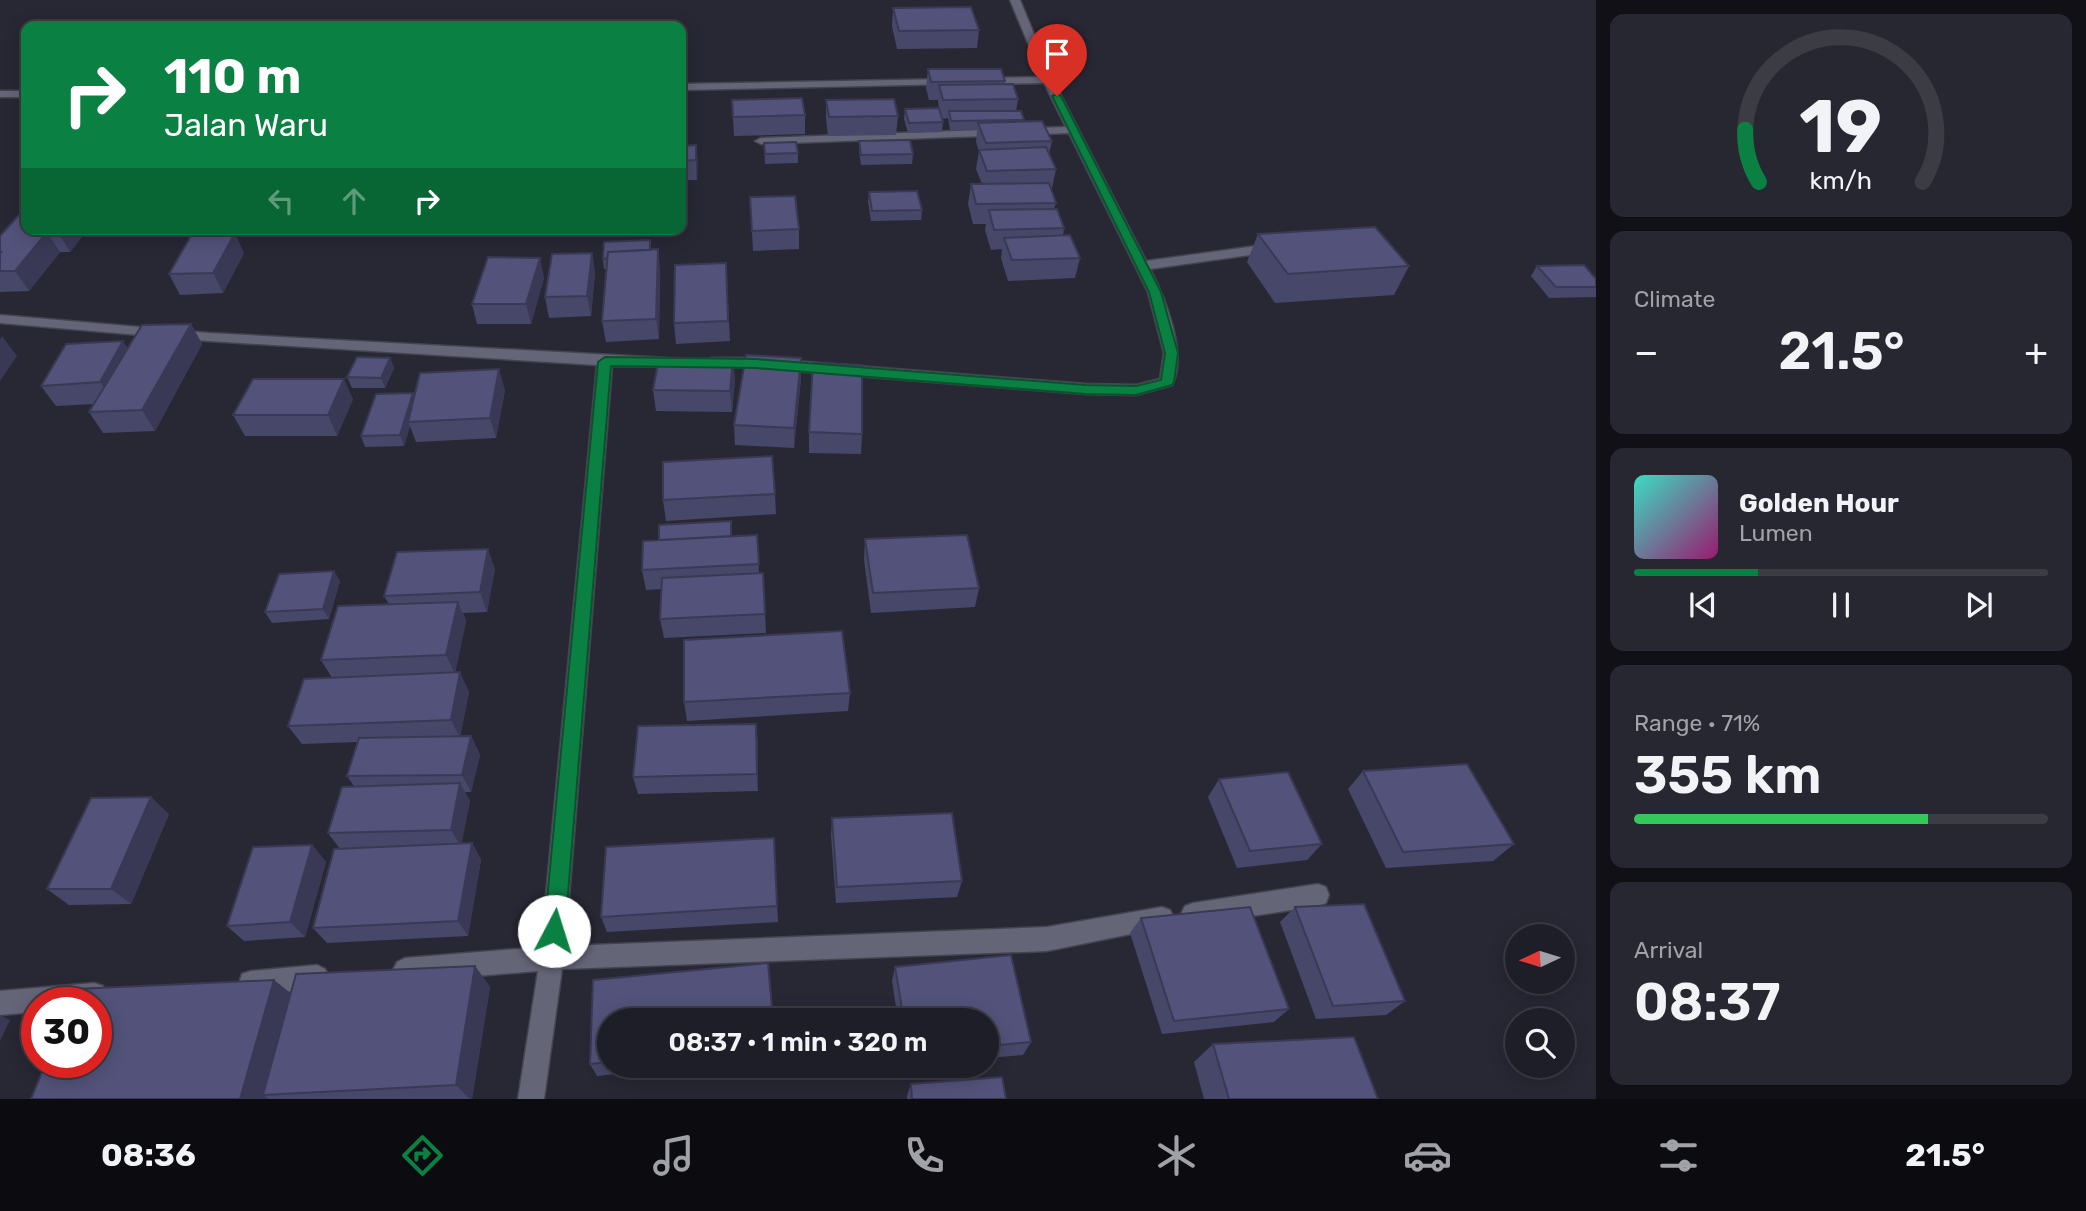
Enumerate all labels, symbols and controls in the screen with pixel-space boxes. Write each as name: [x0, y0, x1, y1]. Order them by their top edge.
pin: [1027, 24, 1087, 96]
icon: arrive: [1038, 35, 1076, 73]
text: 110 m: [164, 47, 301, 105]
icon: right: [49, 49, 140, 140]
text: 19: [1800, 84, 1882, 170]
text: Jalan Waru: [164, 106, 328, 144]
text: km/h: [1810, 165, 1872, 194]
icon: left: [262, 182, 300, 220]
icon: ahead: [335, 182, 373, 220]
icon: right: [408, 182, 446, 220]
text: Climate: [1634, 285, 1715, 313]
text: 21.5°: [1778, 320, 1905, 382]
text: −: [1634, 329, 1659, 375]
text: +: [2024, 329, 2048, 375]
text: Golden Hour: [1739, 488, 1899, 519]
text: Lumen: [1739, 519, 1813, 547]
icon: previous: [1684, 586, 1722, 624]
icon: pause: [1822, 586, 1860, 624]
icon: next: [1960, 586, 1998, 624]
text: Range · 71%: [1634, 709, 1760, 737]
text: 355 km: [1634, 744, 1821, 806]
position arrow: [517, 894, 591, 968]
north arrow: [1505, 924, 1575, 994]
map controls: [1505, 924, 1575, 1078]
text: Arrival: [1634, 936, 1703, 964]
text: 08:37: [1634, 971, 1781, 1033]
speed limit sign: 30: [21, 987, 112, 1078]
button: search: [1505, 1008, 1575, 1078]
text: 08:37 · 1 min · 320 m: [669, 1027, 927, 1058]
icon: directions: [398, 1131, 447, 1180]
icon: music: [649, 1131, 698, 1180]
icon: phone: [900, 1131, 949, 1180]
icon: climate: [1152, 1131, 1201, 1180]
icon: car: [1403, 1131, 1452, 1180]
icon: filters: [1654, 1131, 1703, 1180]
text: 08:36: [101, 1136, 196, 1174]
text: 21.5°: [1905, 1136, 1985, 1174]

